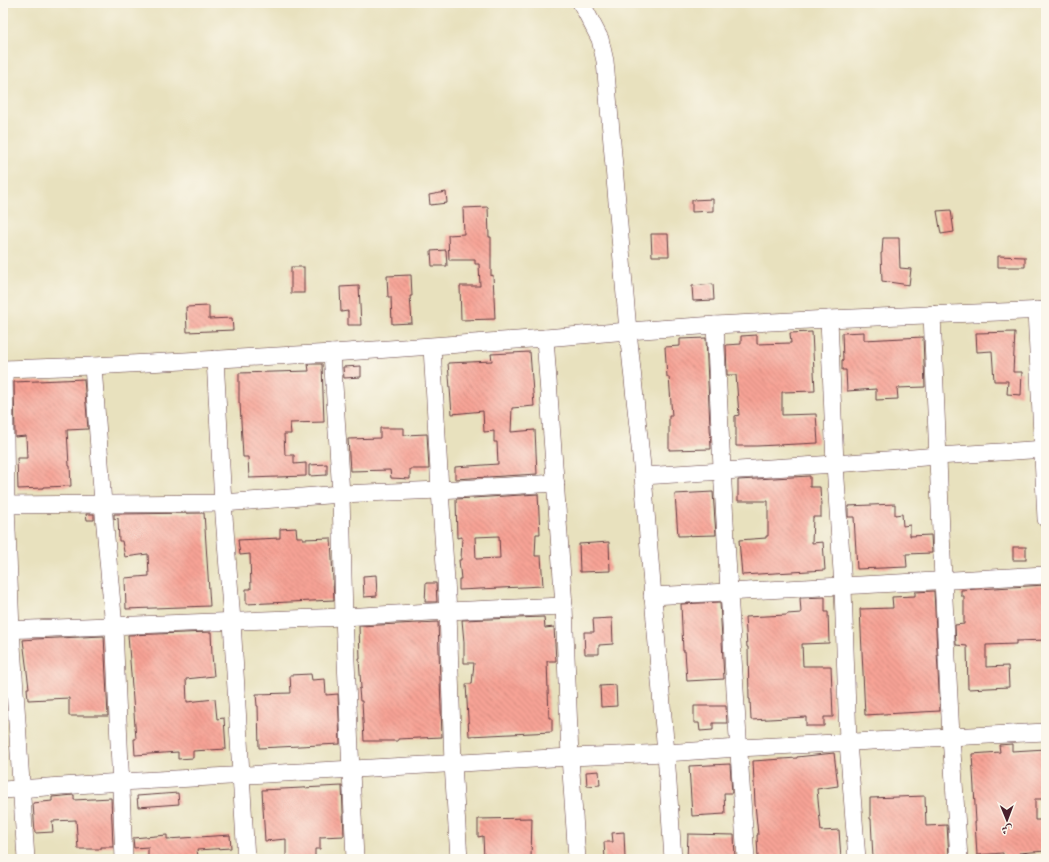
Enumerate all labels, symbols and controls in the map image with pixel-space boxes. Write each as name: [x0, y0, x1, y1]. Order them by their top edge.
north arrow: [987, 800, 1027, 840]
text: ش: [1002, 823, 1013, 837]

